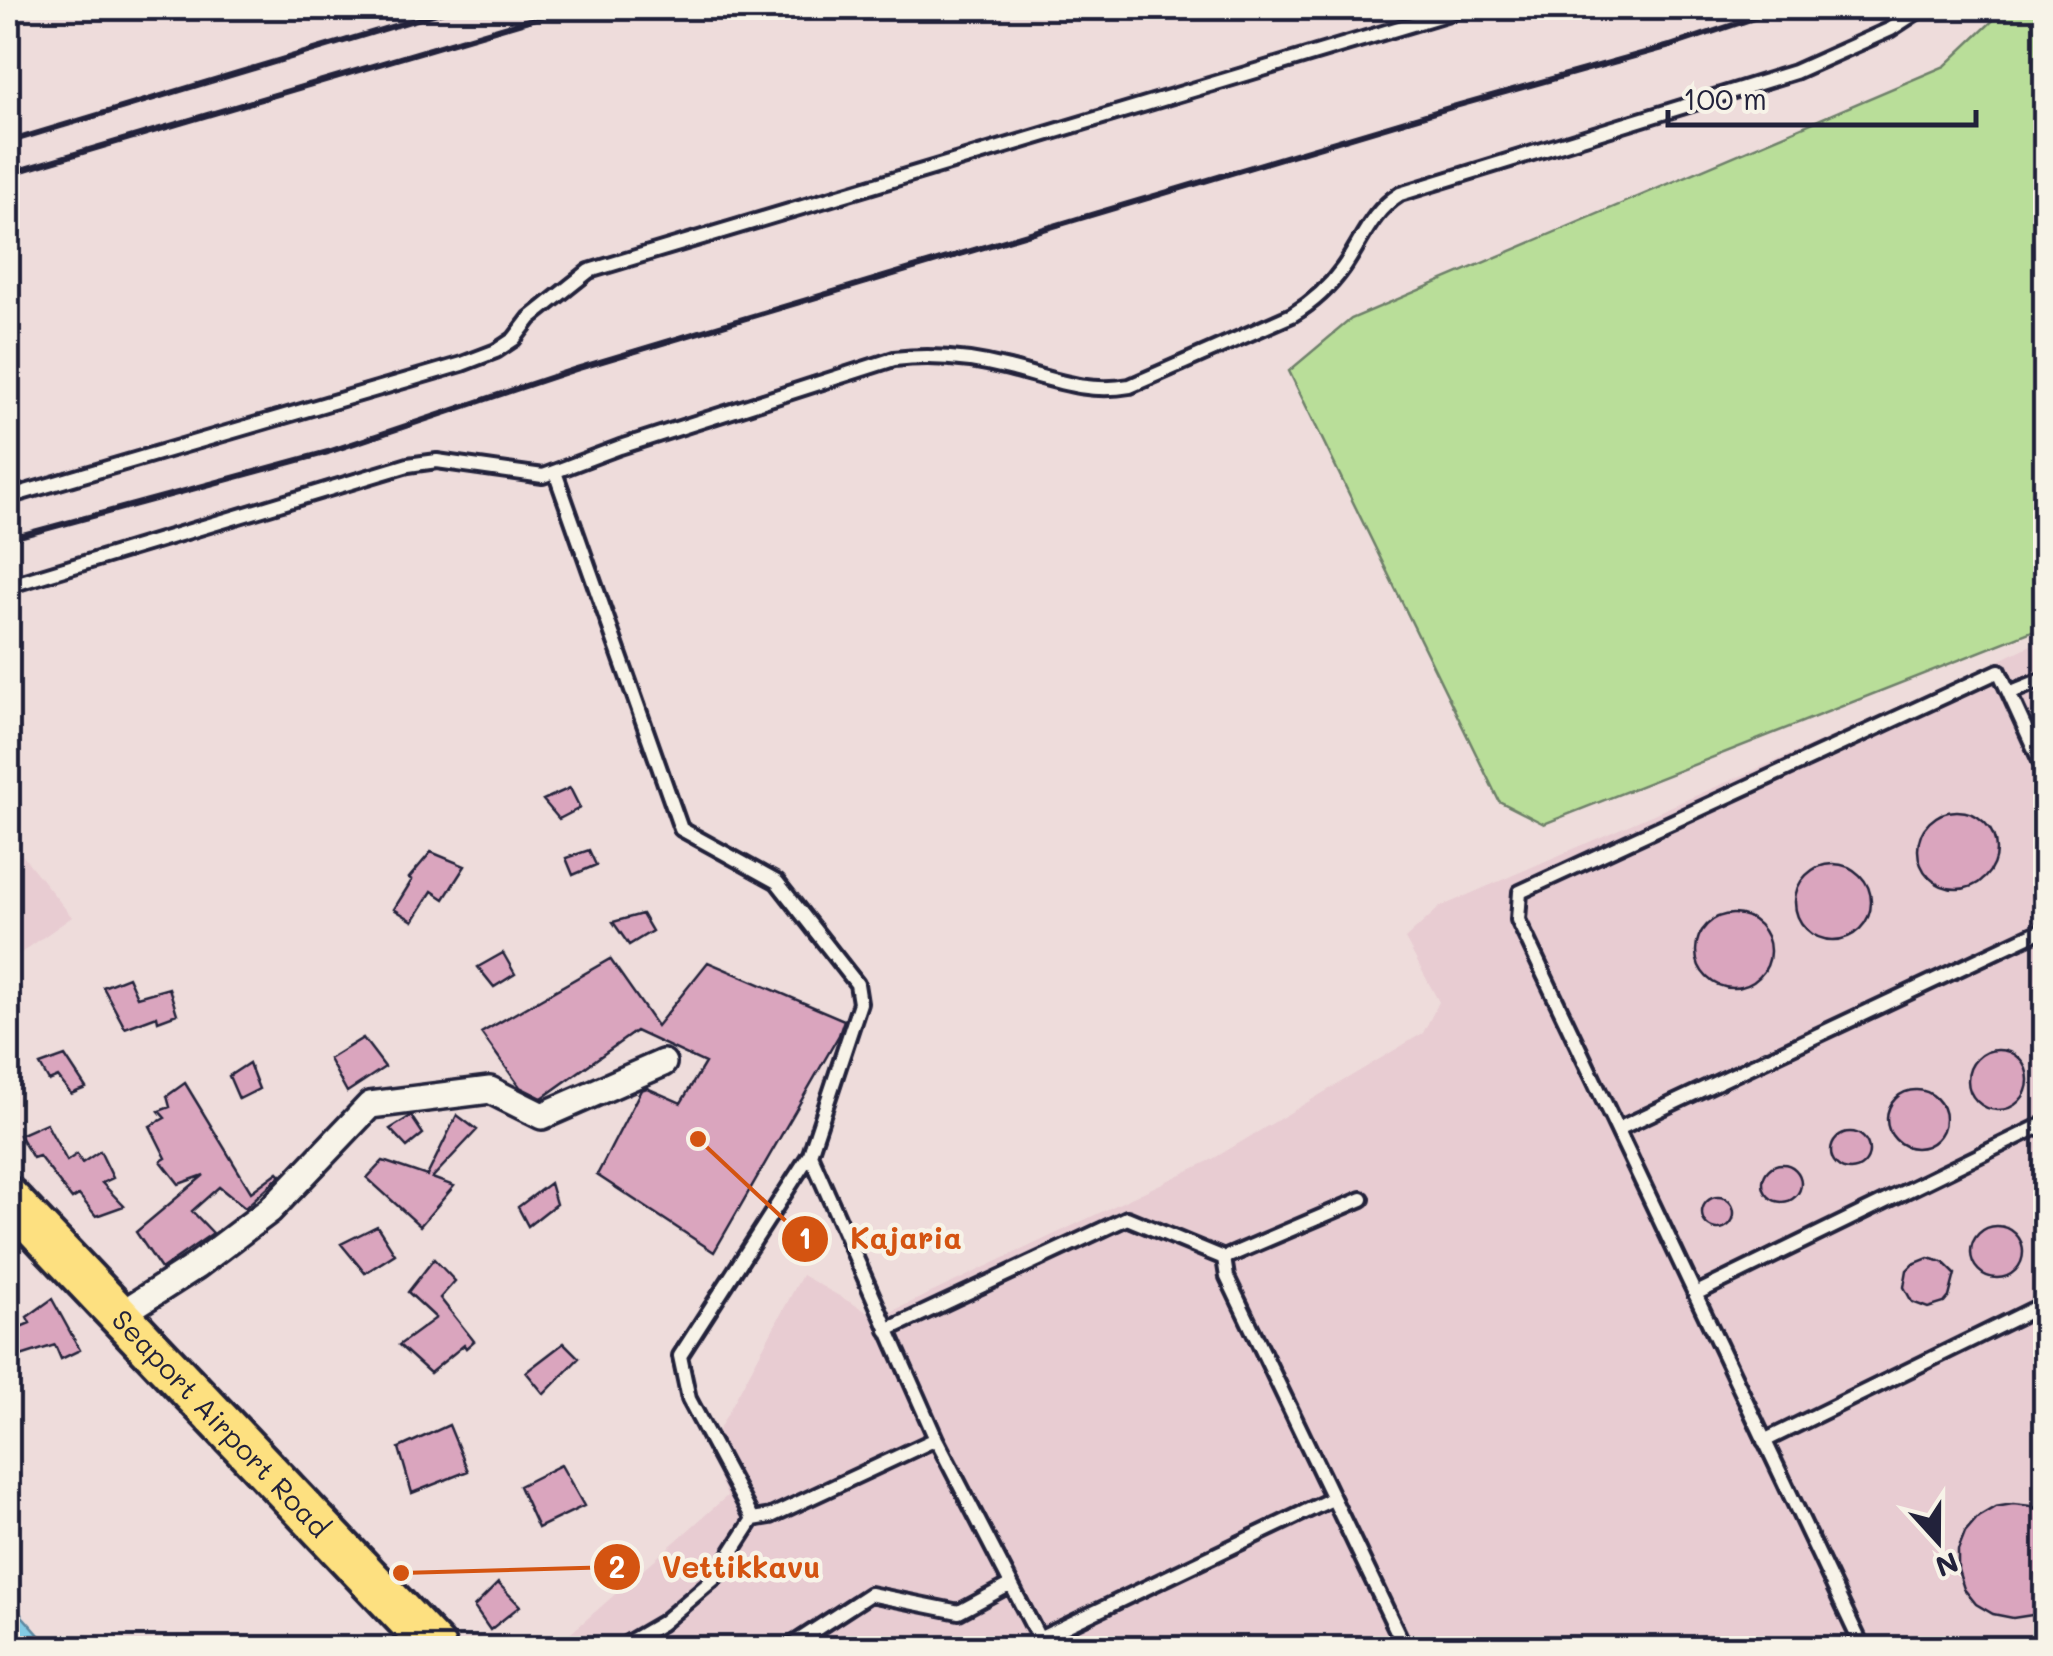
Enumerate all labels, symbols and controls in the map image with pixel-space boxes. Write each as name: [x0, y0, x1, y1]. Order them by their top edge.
scale bar: [1668, 65, 1976, 127]
text: 100 m: [1683, 78, 1767, 118]
callout: Kajaria: [780, 1209, 982, 1269]
text: 1: [798, 1217, 812, 1257]
text: Kajaria: [850, 1217, 962, 1257]
street label: Seaport Airport Road: [105, 1301, 338, 1544]
north arrow: [1888, 1491, 1988, 1591]
callout: Vettikkavu: [592, 1537, 840, 1597]
text: N: [1931, 1545, 1964, 1586]
text: 2: [609, 1546, 625, 1586]
text: Vettikkavu: [662, 1546, 820, 1586]

